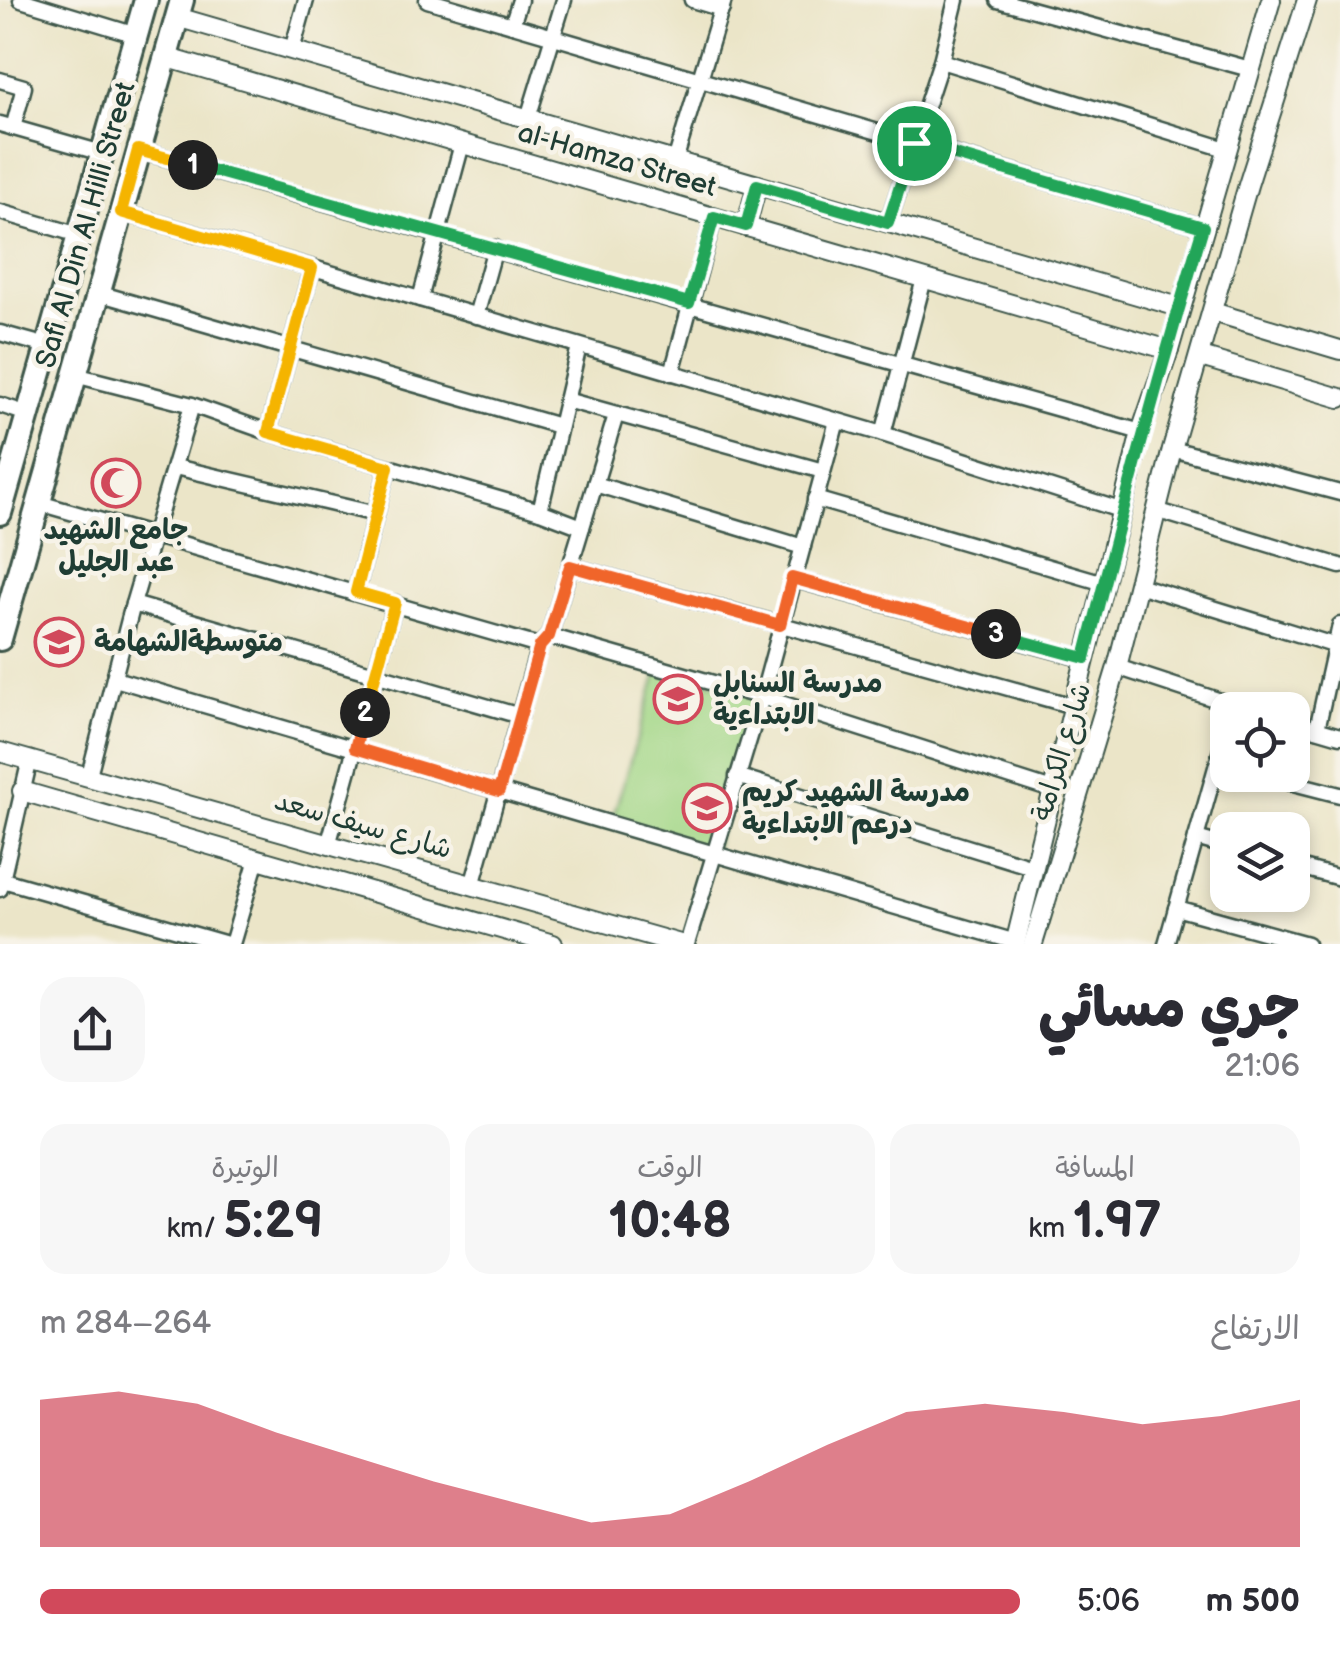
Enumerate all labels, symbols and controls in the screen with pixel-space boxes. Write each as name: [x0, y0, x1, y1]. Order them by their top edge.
street label: Safi Al Din Al Hilli Street: [29, 78, 143, 372]
pin: [872, 101, 957, 186]
street label: al-Hamza Street: [514, 116, 720, 204]
icon: arrive: [887, 116, 942, 171]
pin: 1: [168, 140, 218, 190]
text: 1: [187, 148, 199, 181]
mosque icon: جامع الشهيد عبد الجليل: [90, 457, 142, 509]
place label: جامع الشهيد عبد الجليل: [44, 514, 188, 579]
pin: 3: [971, 609, 1021, 659]
school or university icon: متوسطةالشهامة: [33, 616, 85, 668]
text: 3: [988, 617, 1004, 650]
place label: متوسطةالشهامة: [94, 626, 283, 659]
place label: مدرسة السنابل الابتداءية: [713, 667, 882, 732]
school or university icon: مدرسة السنابل الابتداءية: [652, 673, 704, 725]
street label: شارع الكرامة: [1025, 679, 1101, 826]
pin: 2: [340, 688, 390, 738]
map controls: [1210, 692, 1310, 912]
button: locate: [1210, 692, 1310, 792]
text: 2: [357, 696, 373, 729]
place label: مدرسة الشهيد كريم درعم الابتداءية: [742, 776, 970, 845]
school or university icon: مدرسة الشهيد كريم درعم الابتداءية: [681, 782, 733, 834]
street label: شارع سيف سعد: [270, 784, 456, 868]
button: layers: [1210, 812, 1310, 912]
text: جري مسائي: [1038, 976, 1300, 1043]
button: share: [40, 977, 145, 1082]
text: 21:06: [1224, 1047, 1300, 1086]
text: الوتيرة: [211, 1152, 279, 1185]
text: الوقت: [637, 1152, 703, 1185]
text: المسافة: [1055, 1152, 1135, 1185]
text: 5:29: [224, 1192, 324, 1252]
text: 10:48: [608, 1192, 732, 1252]
text: 1.97: [1073, 1192, 1162, 1252]
text: /km: [166, 1212, 224, 1245]
text: km: [1028, 1212, 1073, 1245]
text: 264–284 m: [40, 1304, 211, 1343]
text: الارتفاع: [1210, 1310, 1300, 1349]
text: 5:06: [1077, 1582, 1140, 1621]
text: 500 m: [1206, 1582, 1300, 1621]

